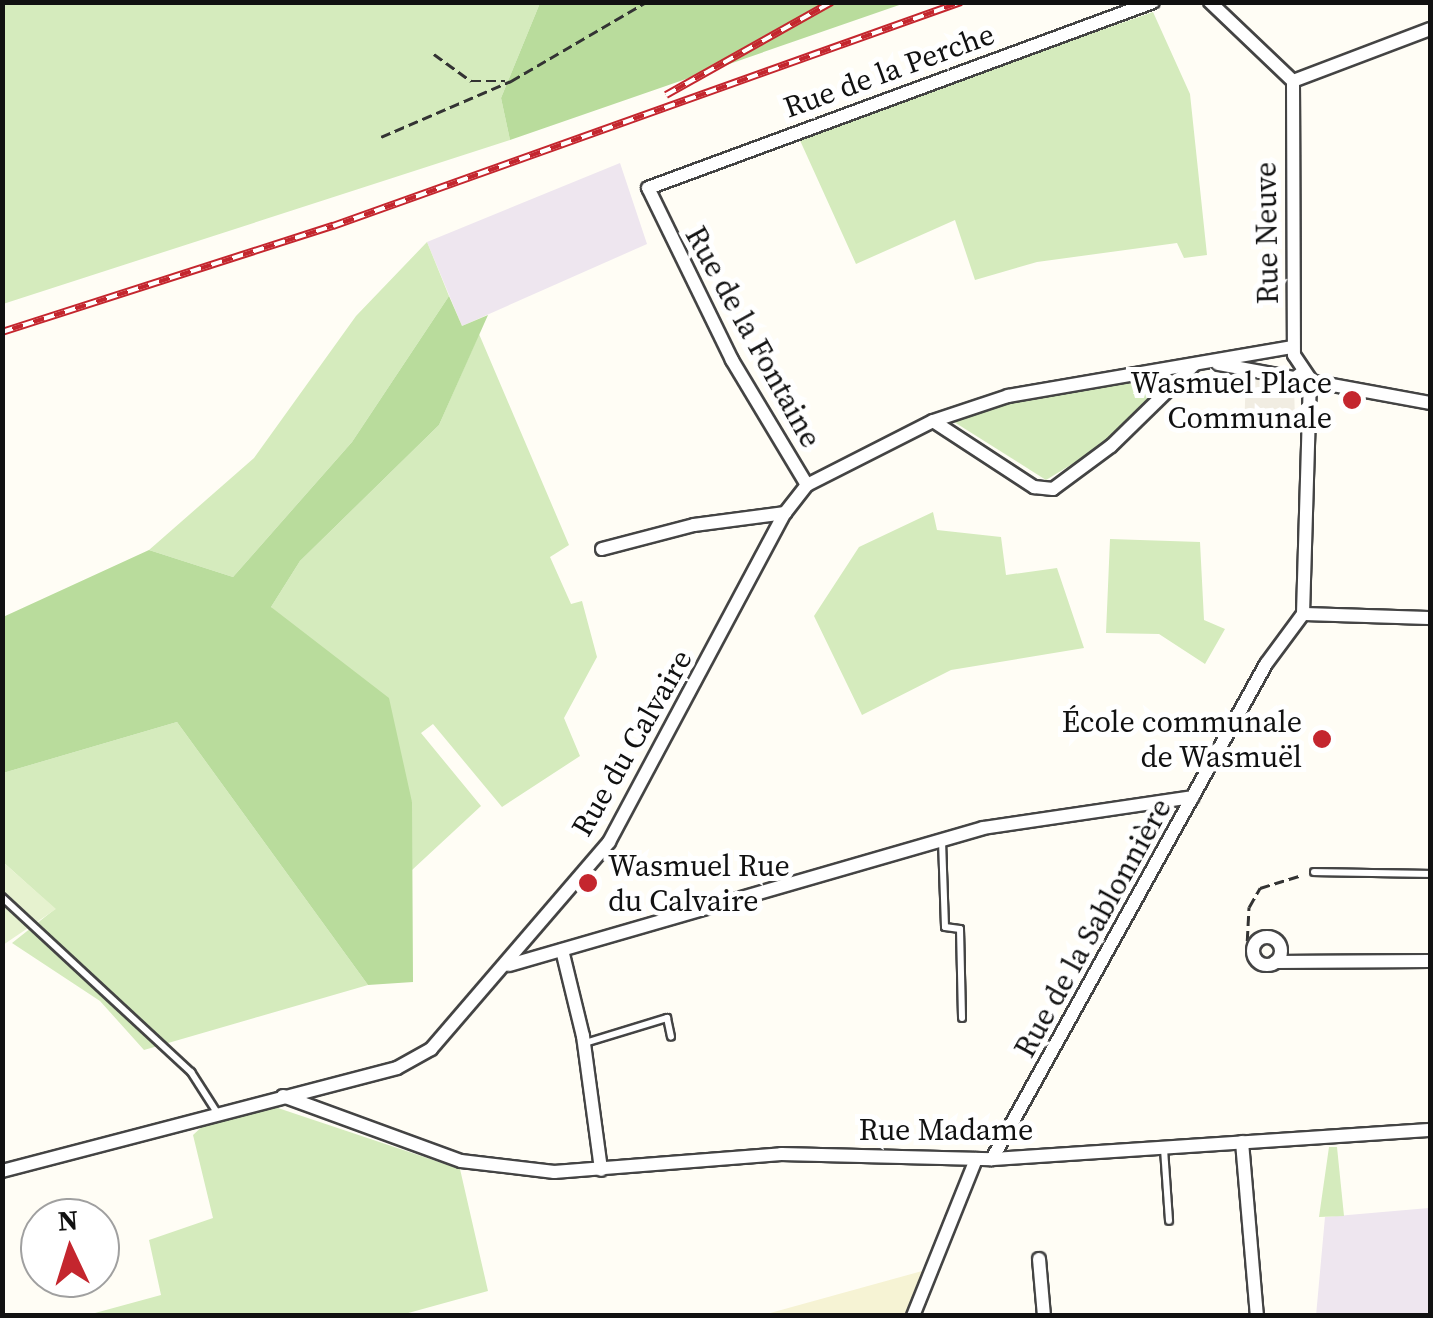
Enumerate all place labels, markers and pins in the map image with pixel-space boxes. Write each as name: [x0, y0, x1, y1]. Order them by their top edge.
place label: Wasmuel Place Communale: [1130, 365, 1332, 436]
marker: Wasmuel Place Communale: [1341, 389, 1363, 411]
place label: École communale de Wasmuël: [1062, 704, 1302, 774]
marker: École communale de Wasmuël: [1311, 728, 1333, 750]
place label: Wasmuel Rue du Calvaire: [608, 848, 790, 918]
marker: Wasmuel Rue du Calvaire: [577, 872, 599, 894]

